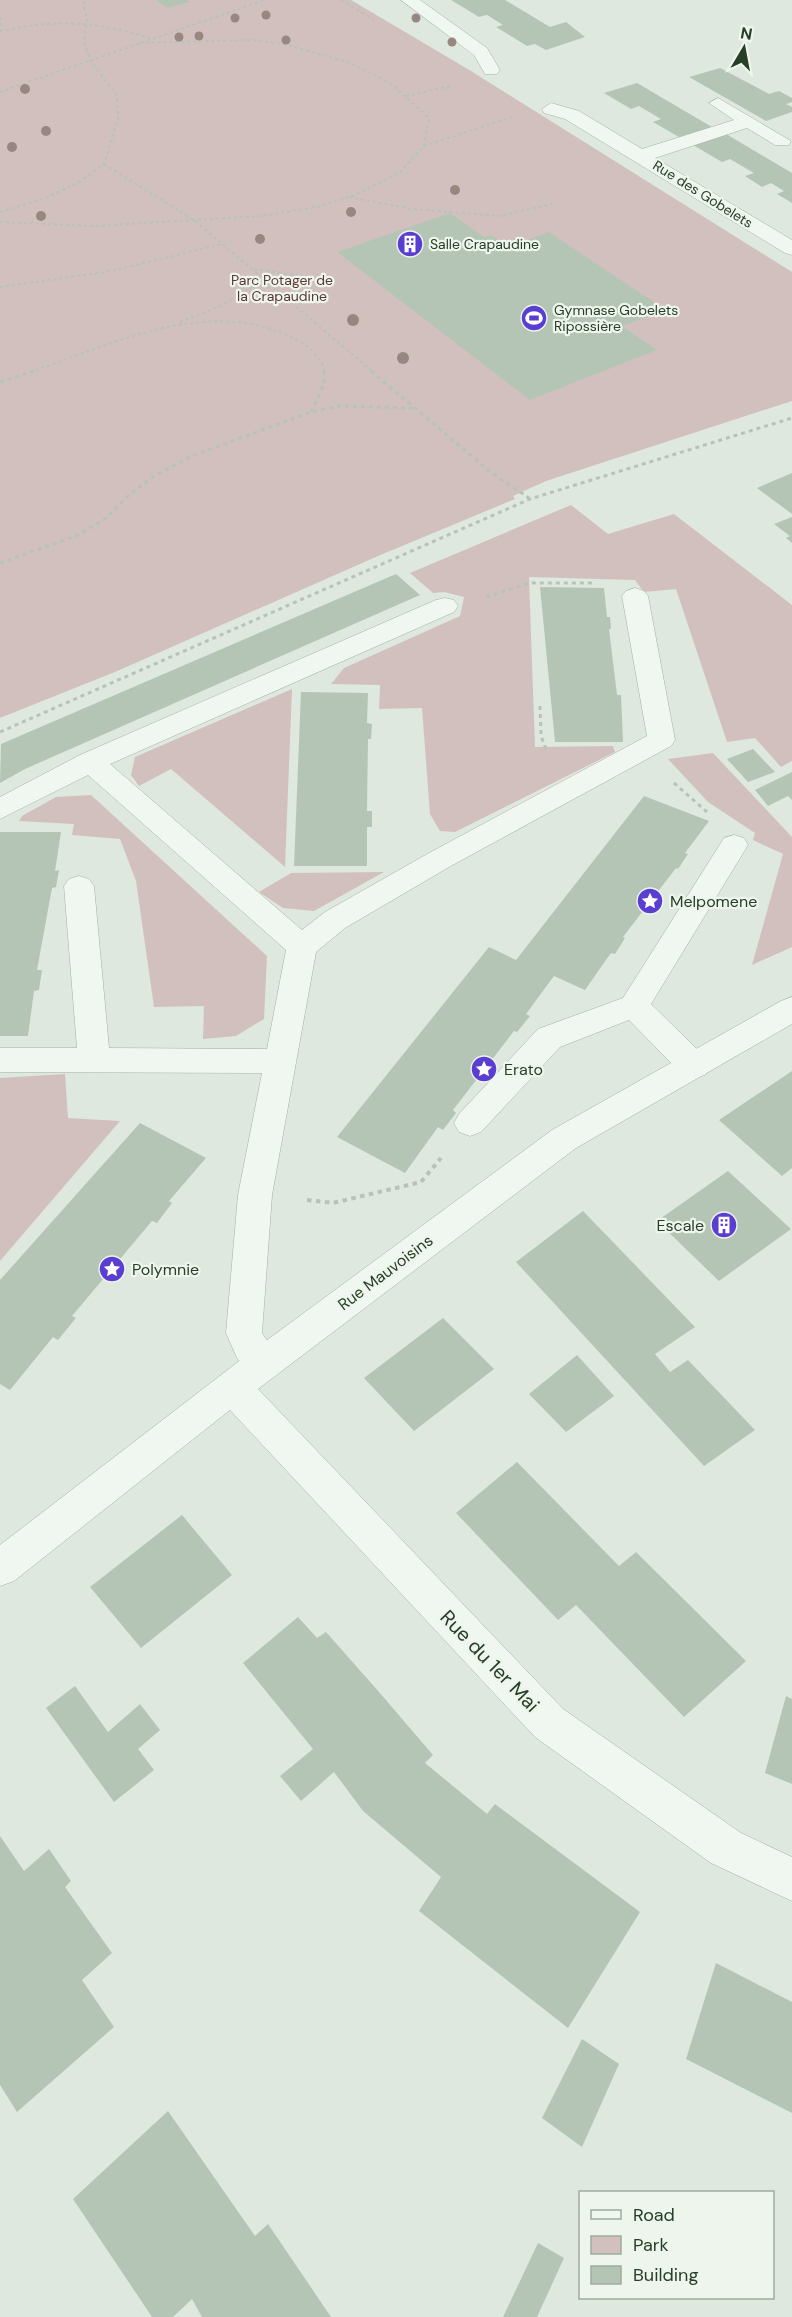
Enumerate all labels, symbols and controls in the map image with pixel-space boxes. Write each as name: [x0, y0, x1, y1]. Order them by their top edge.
north arrow: [714, 18, 774, 78]
text: N: [739, 22, 754, 45]
street label: Rue des Gobelets: [650, 156, 756, 232]
building icon: Salle Crapaudine: [395, 229, 425, 259]
place label: Salle Crapaudine: [430, 235, 539, 253]
park label: Parc Potager de la Crapaudine: [231, 271, 333, 305]
place label: Gymnase Gobelets Ripossière: [554, 301, 678, 335]
sports icon: Gymnase Gobelets Ripossière: [519, 303, 549, 333]
place icon: Melpomene: [635, 886, 665, 916]
place label: Melpomene: [670, 891, 757, 912]
place icon: Erato: [469, 1054, 499, 1084]
place label: Erato: [504, 1059, 543, 1080]
building icon: Escale: [709, 1210, 739, 1240]
place label: Escale: [656, 1215, 704, 1236]
street label: Rue Mauvoisins: [334, 1230, 437, 1315]
place icon: Polymnie: [97, 1254, 127, 1284]
place label: Polymnie: [132, 1259, 199, 1280]
street label: Rue du 1er Mai: [435, 1604, 545, 1718]
legend: [579, 2191, 774, 2299]
text: Road: [633, 2203, 675, 2227]
text: Park: [633, 2233, 669, 2257]
text: Building: [633, 2263, 698, 2287]

